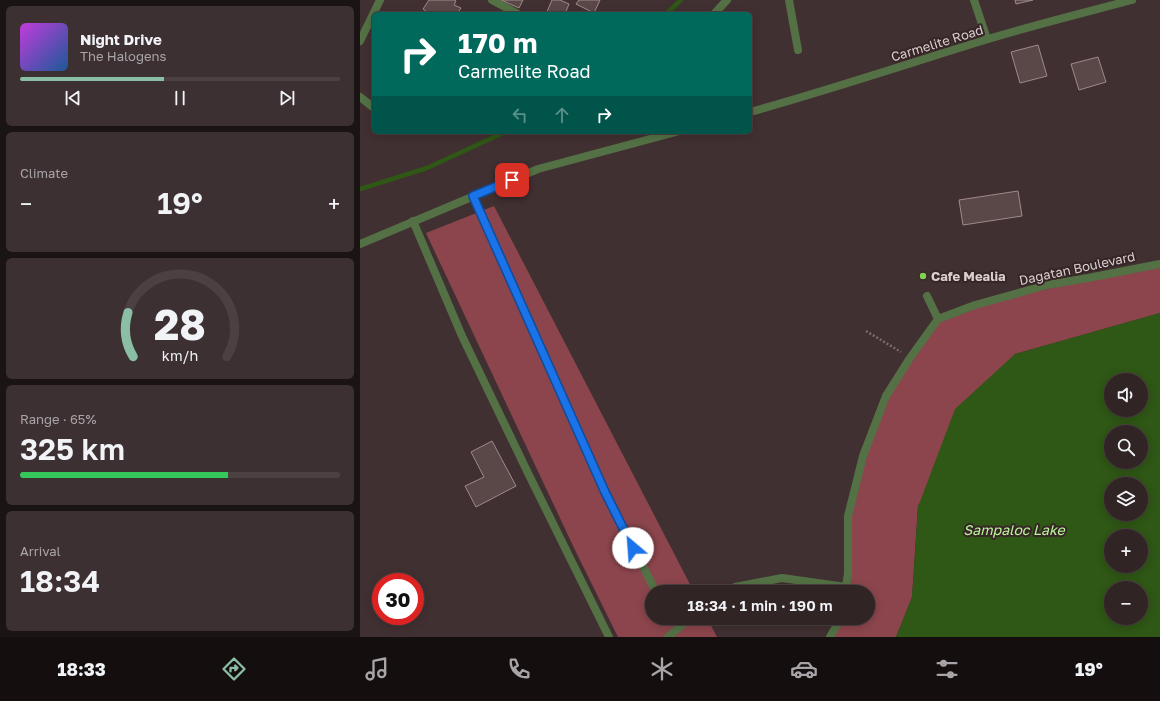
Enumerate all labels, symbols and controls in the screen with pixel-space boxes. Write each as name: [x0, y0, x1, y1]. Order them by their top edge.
street label: Carmelite Road: [889, 21, 985, 65]
text: 170 m: [458, 26, 537, 59]
icon: right: [392, 28, 444, 80]
text: Night Drive: [80, 30, 162, 48]
text: The Halogens: [80, 48, 166, 64]
text: Carmelite Road: [458, 60, 591, 82]
icon: previous: [62, 87, 84, 109]
icon: pause: [169, 87, 191, 109]
icon: next: [276, 87, 298, 109]
icon: left: [509, 104, 531, 126]
icon: ahead: [551, 104, 573, 126]
icon: right: [593, 104, 615, 126]
pin: [495, 163, 529, 197]
text: Climate: [20, 165, 68, 181]
icon: arrive: [501, 169, 523, 191]
text: 19°: [157, 185, 203, 221]
text: −: [20, 190, 32, 217]
text: +: [328, 190, 340, 217]
street label: Dagatan Boulevard: [1017, 248, 1137, 288]
place label: Cafe Mealia: [931, 268, 1006, 284]
marker: Cafe Mealia: [918, 271, 928, 281]
text: 28: [154, 298, 206, 348]
text: km/h: [162, 346, 198, 363]
map controls: [1104, 373, 1148, 625]
button: sound: [1104, 373, 1148, 417]
text: Range · 65%: [20, 411, 96, 427]
button: search: [1104, 425, 1148, 469]
text: 325 km: [20, 431, 125, 467]
button: layers: [1104, 477, 1148, 521]
water label: Sampaloc Lake: [963, 521, 1066, 538]
position arrow: [612, 527, 654, 569]
button: +: [1104, 529, 1148, 573]
text: Arrival: [20, 543, 61, 559]
text: 18:34: [20, 563, 100, 599]
speed limit sign: 30: [372, 573, 424, 625]
button: −: [1104, 581, 1148, 625]
text: 18:34 · 1 min · 190 m: [687, 596, 833, 614]
icon: directions: [220, 655, 248, 683]
icon: music: [363, 655, 391, 683]
icon: phone: [505, 655, 533, 683]
icon: climate: [648, 655, 676, 683]
icon: car: [790, 655, 818, 683]
icon: filters: [933, 655, 961, 683]
text: 18:33: [57, 658, 106, 680]
text: 19°: [1075, 658, 1103, 680]

